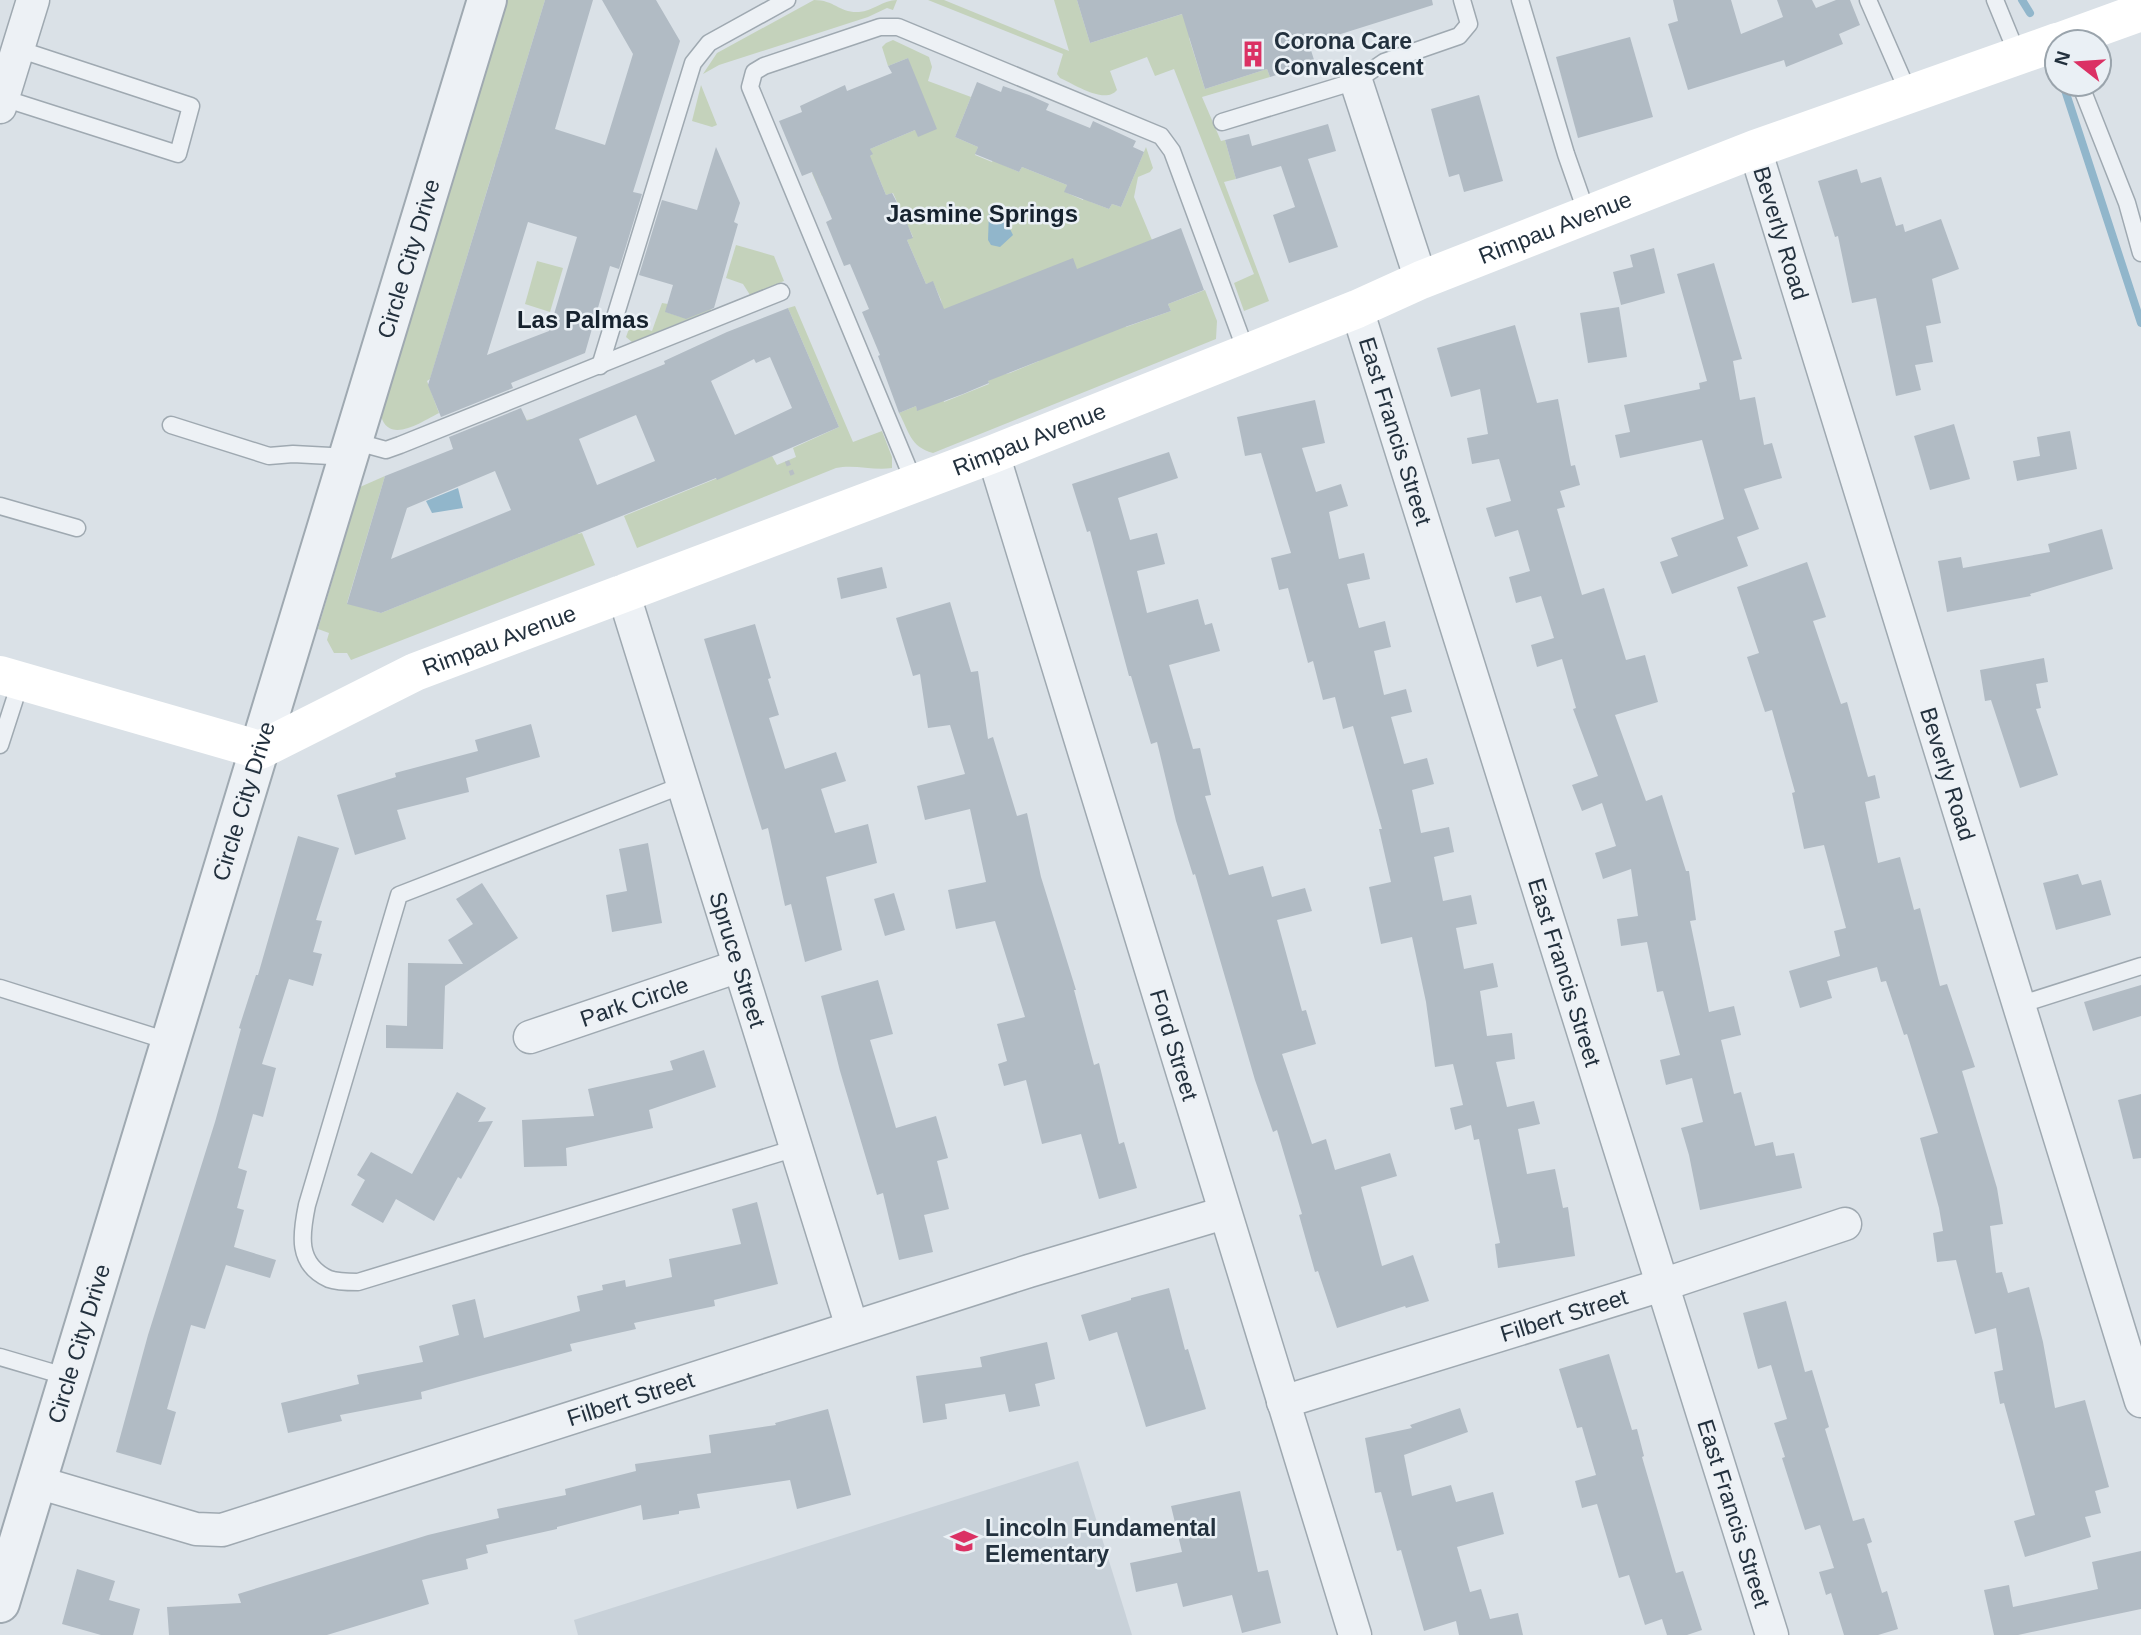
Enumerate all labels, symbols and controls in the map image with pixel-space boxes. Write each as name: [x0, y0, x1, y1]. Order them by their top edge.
place label: Corona Care Convalescent: [1274, 28, 1424, 80]
north arrow: [2043, 28, 2113, 98]
building icon: Corona Care Convalescent: [1238, 39, 1268, 69]
text: N: [2050, 49, 2074, 68]
street label: Beverly Road: [1748, 163, 1814, 303]
street label: Circle City Drive: [372, 176, 445, 341]
street label: Rimpau Avenue: [1475, 186, 1635, 269]
district label: Jasmine Springs: [886, 200, 1078, 227]
district label: Las Palmas: [517, 306, 649, 333]
street label: East Francis Street: [1354, 334, 1437, 529]
street label: Rimpau Avenue: [949, 397, 1109, 481]
street label: Rimpau Avenue: [419, 600, 580, 681]
street label: Beverly Road: [1915, 704, 1980, 844]
street label: Circle City Drive: [207, 718, 280, 884]
street label: East Francis Street: [1523, 875, 1606, 1070]
street label: Spruce Street: [704, 889, 771, 1031]
street label: Park Circle: [577, 971, 692, 1032]
street label: Ford Street: [1145, 986, 1204, 1104]
street label: Circle City Drive: [42, 1261, 115, 1426]
street label: Filbert Street: [1497, 1283, 1631, 1347]
street label: Filbert Street: [564, 1366, 698, 1431]
street label: East Francis Street: [1692, 1416, 1776, 1611]
place label: Lincoln Fundamental Elementary: [985, 1515, 1216, 1567]
school or university icon: Lincoln Fundamental Elementary: [949, 1526, 979, 1556]

